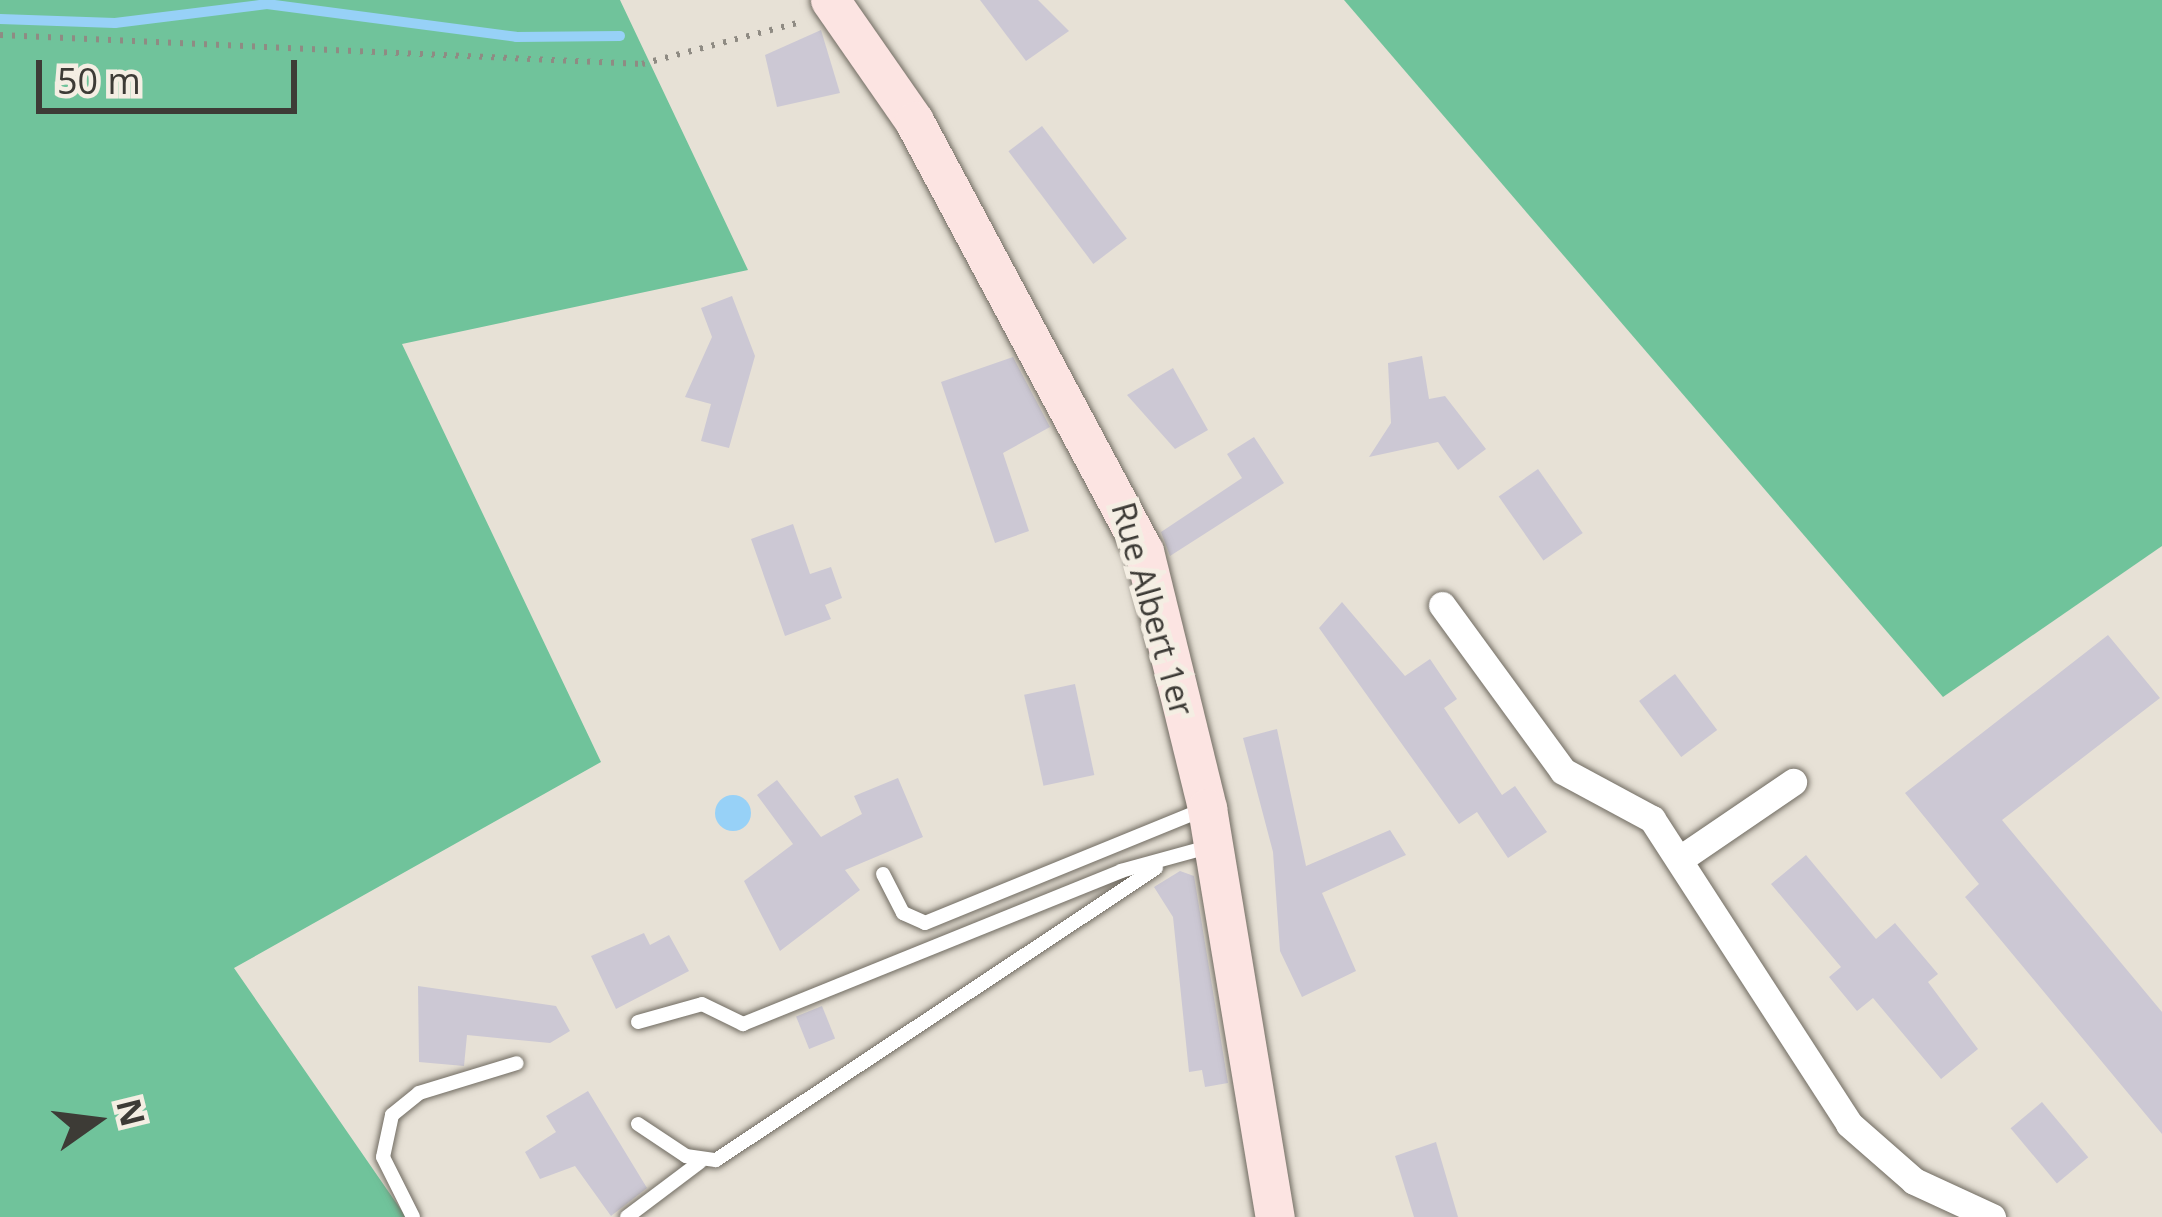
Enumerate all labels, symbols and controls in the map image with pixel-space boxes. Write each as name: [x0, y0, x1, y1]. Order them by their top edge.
scale bar: [42, 36, 303, 110]
text: 50 m: [57, 56, 141, 105]
street label: Rue Albert 1er: [1104, 498, 1202, 720]
north arrow: [36, 1061, 156, 1181]
text: N: [106, 1094, 156, 1131]

